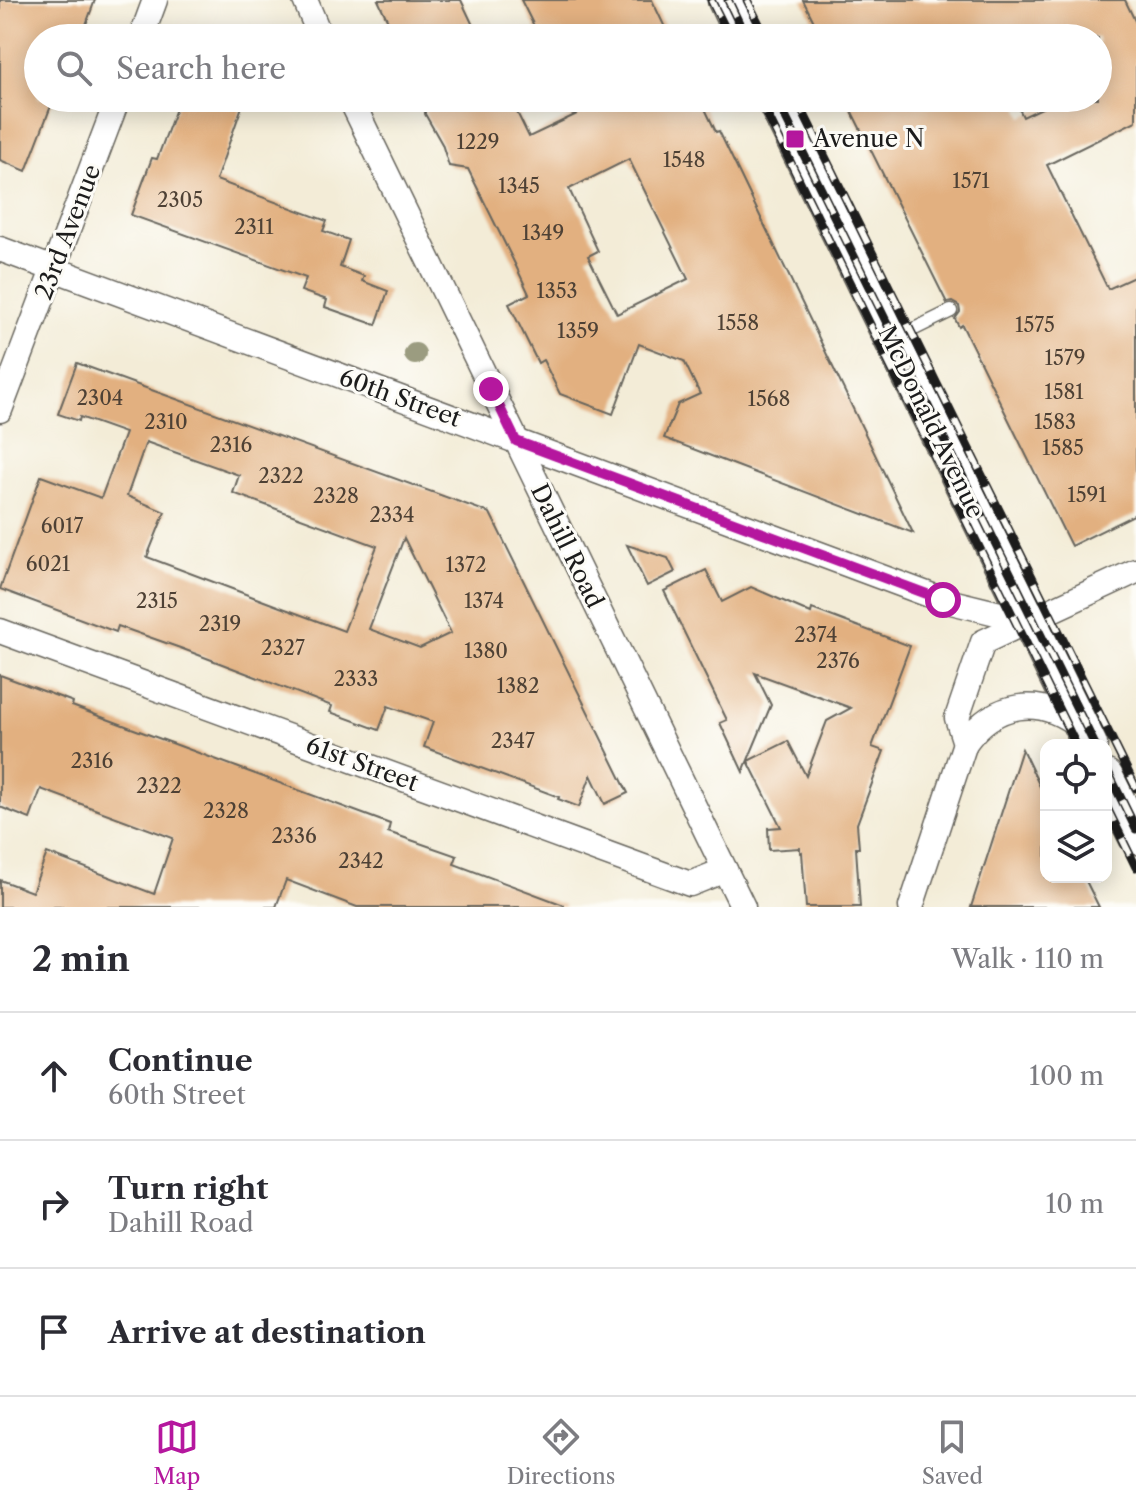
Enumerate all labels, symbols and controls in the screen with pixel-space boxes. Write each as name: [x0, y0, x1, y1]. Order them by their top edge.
search box: [24, 24, 1112, 112]
icon: search: [52, 46, 96, 90]
text: Search here: [116, 50, 286, 87]
place label: Avenue N: [812, 124, 925, 153]
marker: Avenue N: [784, 128, 806, 150]
house number: 1229: [456, 130, 500, 154]
house number: 1548: [663, 148, 705, 172]
street label: 23rd Avenue: [29, 160, 107, 303]
house number: 1571: [952, 169, 990, 193]
house number: 1345: [498, 174, 540, 198]
house number: 2305: [157, 188, 203, 212]
house number: 2311: [234, 215, 274, 239]
house number: 1349: [522, 221, 564, 245]
house number: 1353: [536, 279, 578, 303]
house number: 1558: [717, 311, 759, 335]
house number: 1575: [1015, 313, 1055, 337]
house number: 1359: [557, 319, 599, 343]
street label: McDonald Avenue: [872, 321, 991, 523]
house number: 1579: [1045, 346, 1085, 370]
street label: 60th Street: [335, 362, 465, 433]
route end: [473, 371, 509, 407]
house number: 1581: [1044, 380, 1084, 404]
house number: 2304: [77, 386, 123, 410]
house number: 1568: [748, 387, 790, 411]
house number: 2310: [144, 410, 188, 434]
house number: 1583: [1034, 410, 1076, 434]
house number: 2316: [210, 433, 252, 457]
house number: 1585: [1042, 436, 1084, 460]
house number: 2322: [258, 464, 304, 488]
street label: Dahill Road: [525, 479, 610, 613]
house number: 1591: [1067, 483, 1107, 507]
house number: 2328: [313, 484, 359, 508]
house number: 2334: [369, 503, 415, 527]
house number: 6017: [41, 514, 83, 538]
house number: 6021: [26, 552, 71, 576]
house number: 1372: [446, 553, 486, 577]
route start: [925, 582, 961, 618]
house number: 2315: [136, 589, 178, 613]
house number: 1374: [464, 589, 504, 613]
house number: 2319: [199, 612, 241, 636]
house number: 2374: [794, 623, 838, 647]
house number: 2327: [261, 636, 305, 660]
house number: 1380: [464, 639, 508, 663]
house number: 2376: [816, 649, 860, 673]
house number: 2333: [334, 667, 378, 691]
house number: 1382: [497, 674, 539, 698]
house number: 2347: [491, 729, 535, 753]
street label: 61st Street: [302, 730, 423, 797]
map controls: [1040, 739, 1112, 883]
button: locate: [1040, 739, 1112, 811]
house number: 2316: [71, 749, 113, 773]
house number: 2322: [136, 774, 182, 798]
house number: 2328: [203, 799, 249, 823]
button: layers: [1040, 811, 1112, 883]
house number: 2336: [271, 824, 317, 848]
house number: 2342: [338, 849, 384, 873]
text: 2 min: [32, 938, 130, 980]
text: Walk · 110 m: [951, 943, 1104, 975]
text: Continue: [108, 1042, 253, 1079]
icon: ahead: [32, 1054, 76, 1098]
text: 100 m: [1029, 1060, 1104, 1092]
text: 60th Street: [108, 1079, 246, 1111]
text: Turn right: [108, 1170, 268, 1207]
icon: right: [32, 1182, 76, 1226]
text: 10 m: [1045, 1188, 1104, 1220]
text: Dahill Road: [108, 1207, 254, 1239]
icon: arrive: [32, 1310, 76, 1354]
text: Arrive at destination: [108, 1314, 426, 1351]
tab: Map: [153, 1415, 200, 1490]
tab: Directions: [507, 1415, 615, 1490]
tab: Saved: [922, 1415, 983, 1490]

